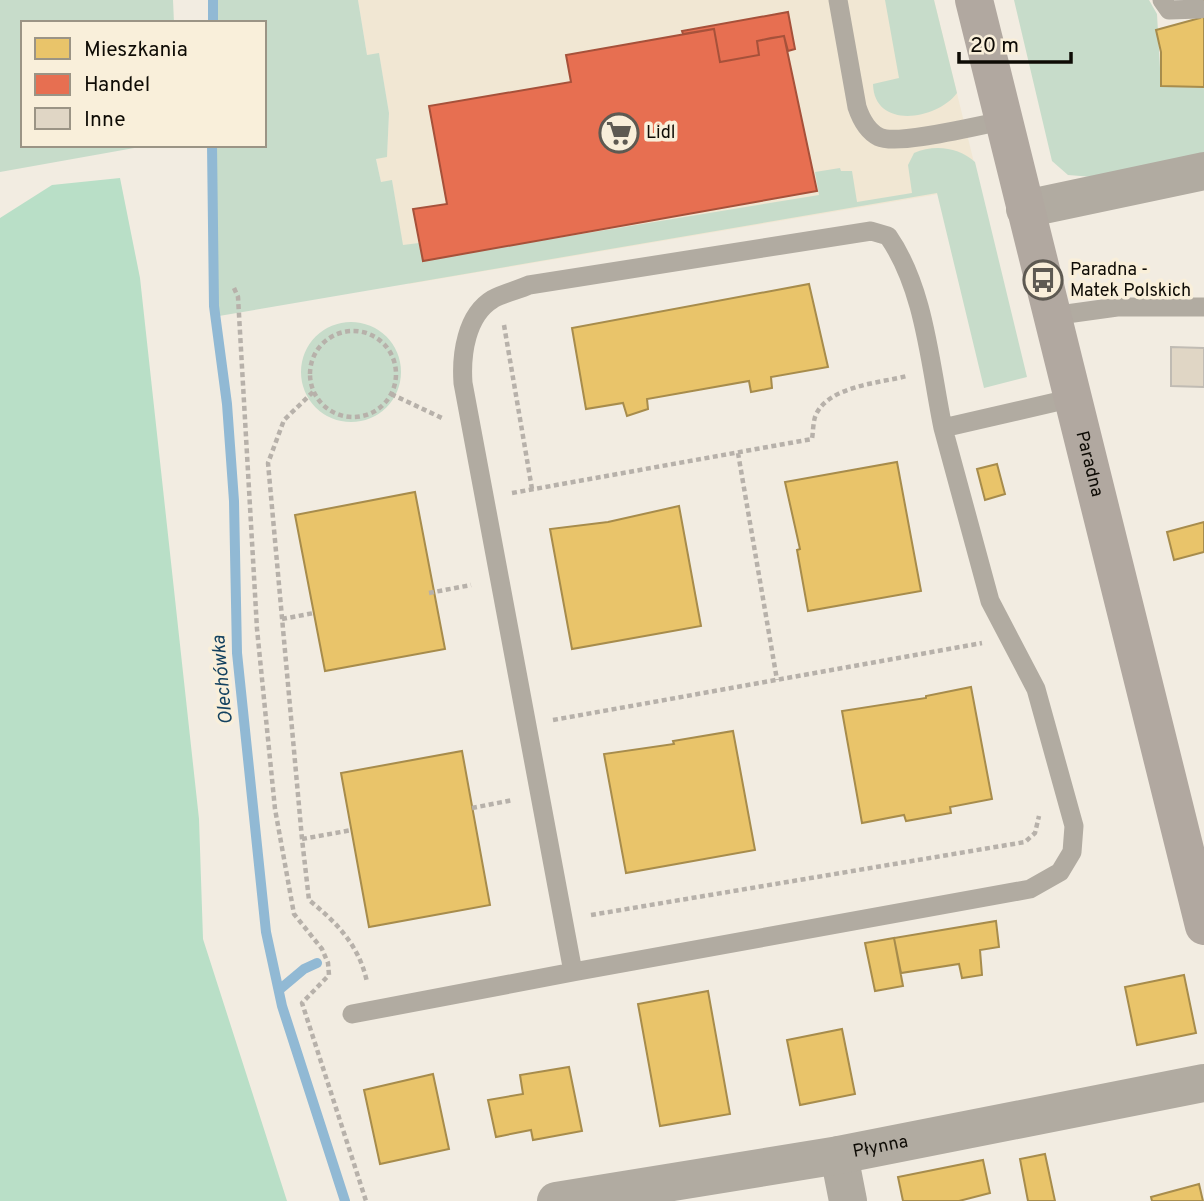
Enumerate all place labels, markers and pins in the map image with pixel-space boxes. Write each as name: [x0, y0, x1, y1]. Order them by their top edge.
supermarket icon: Lidl: [598, 112, 640, 154]
place label: Lidl: [646, 122, 675, 145]
bus stop icon: Paradna - Matek Polskich: [1022, 259, 1064, 301]
place label: Paradna - Matek Polskich: [1070, 259, 1191, 303]

